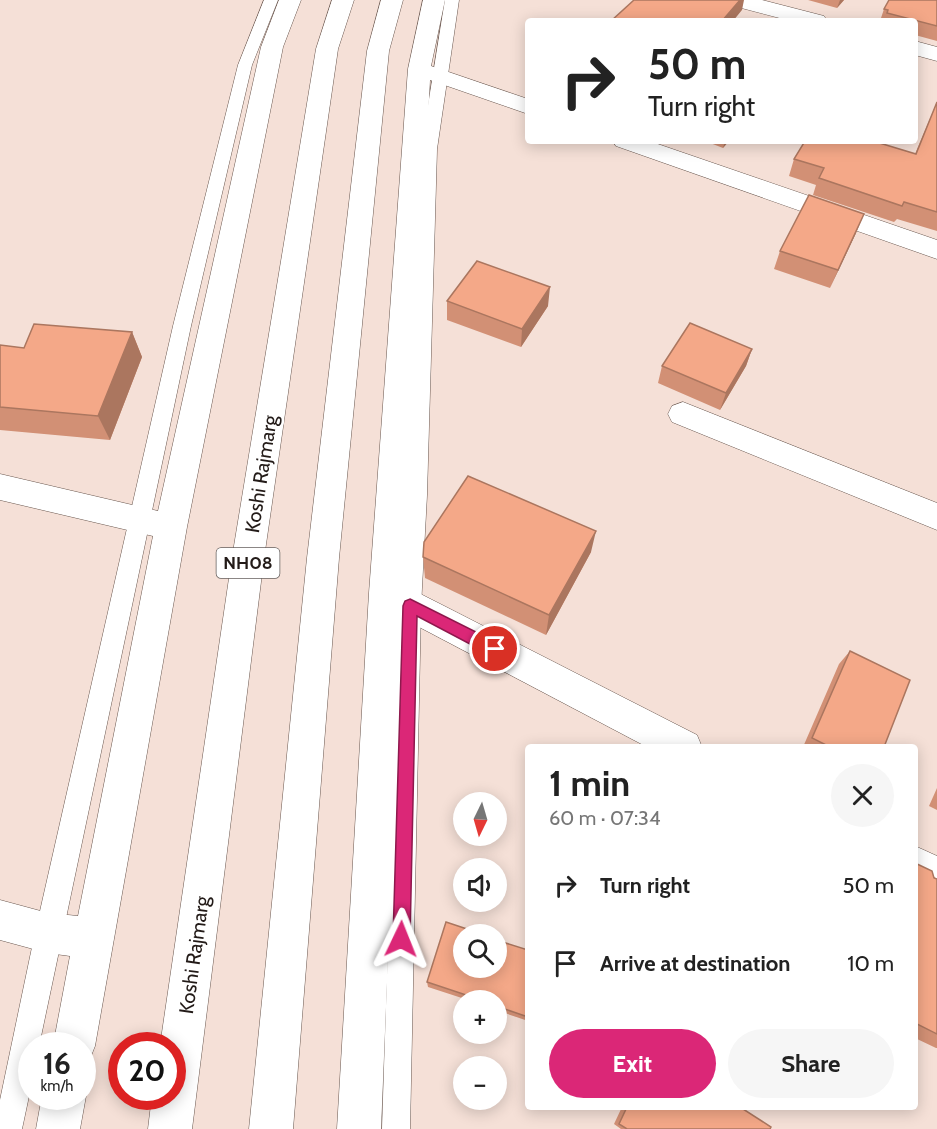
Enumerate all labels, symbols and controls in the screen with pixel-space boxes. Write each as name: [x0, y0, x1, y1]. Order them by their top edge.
text: 50 m: [648, 38, 746, 90]
icon: right: [549, 42, 627, 120]
text: Turn right: [648, 90, 755, 123]
street label: Koshi Rajmarg: [240, 413, 282, 534]
road number: NH08: [216, 548, 280, 578]
pin: [469, 623, 520, 674]
icon: arrive: [478, 632, 511, 665]
text: 1 min: [549, 761, 630, 805]
button: close: [831, 764, 894, 827]
north arrow: [453, 792, 507, 846]
map controls: [453, 792, 507, 1110]
text: 60 m · 07:34: [549, 806, 660, 830]
button: sound: [453, 858, 507, 912]
icon: right: [549, 869, 582, 902]
text: Turn right: [600, 872, 690, 899]
text: 50 m: [842, 872, 894, 899]
street label: Koshi Rajmarg: [174, 894, 214, 1015]
position arrow: [369, 907, 433, 971]
button: search: [453, 924, 507, 978]
icon: arrive: [549, 947, 582, 980]
text: Arrive at destination: [600, 950, 790, 977]
text: 10 m: [847, 950, 894, 977]
button: +: [453, 990, 507, 1044]
button: Exit: [549, 1029, 716, 1098]
button: Share: [728, 1029, 894, 1098]
speed limit sign: 20: [108, 1032, 186, 1110]
text: 16: [43, 1045, 71, 1082]
button: −: [453, 1056, 507, 1110]
text: km/h: [41, 1077, 73, 1095]

